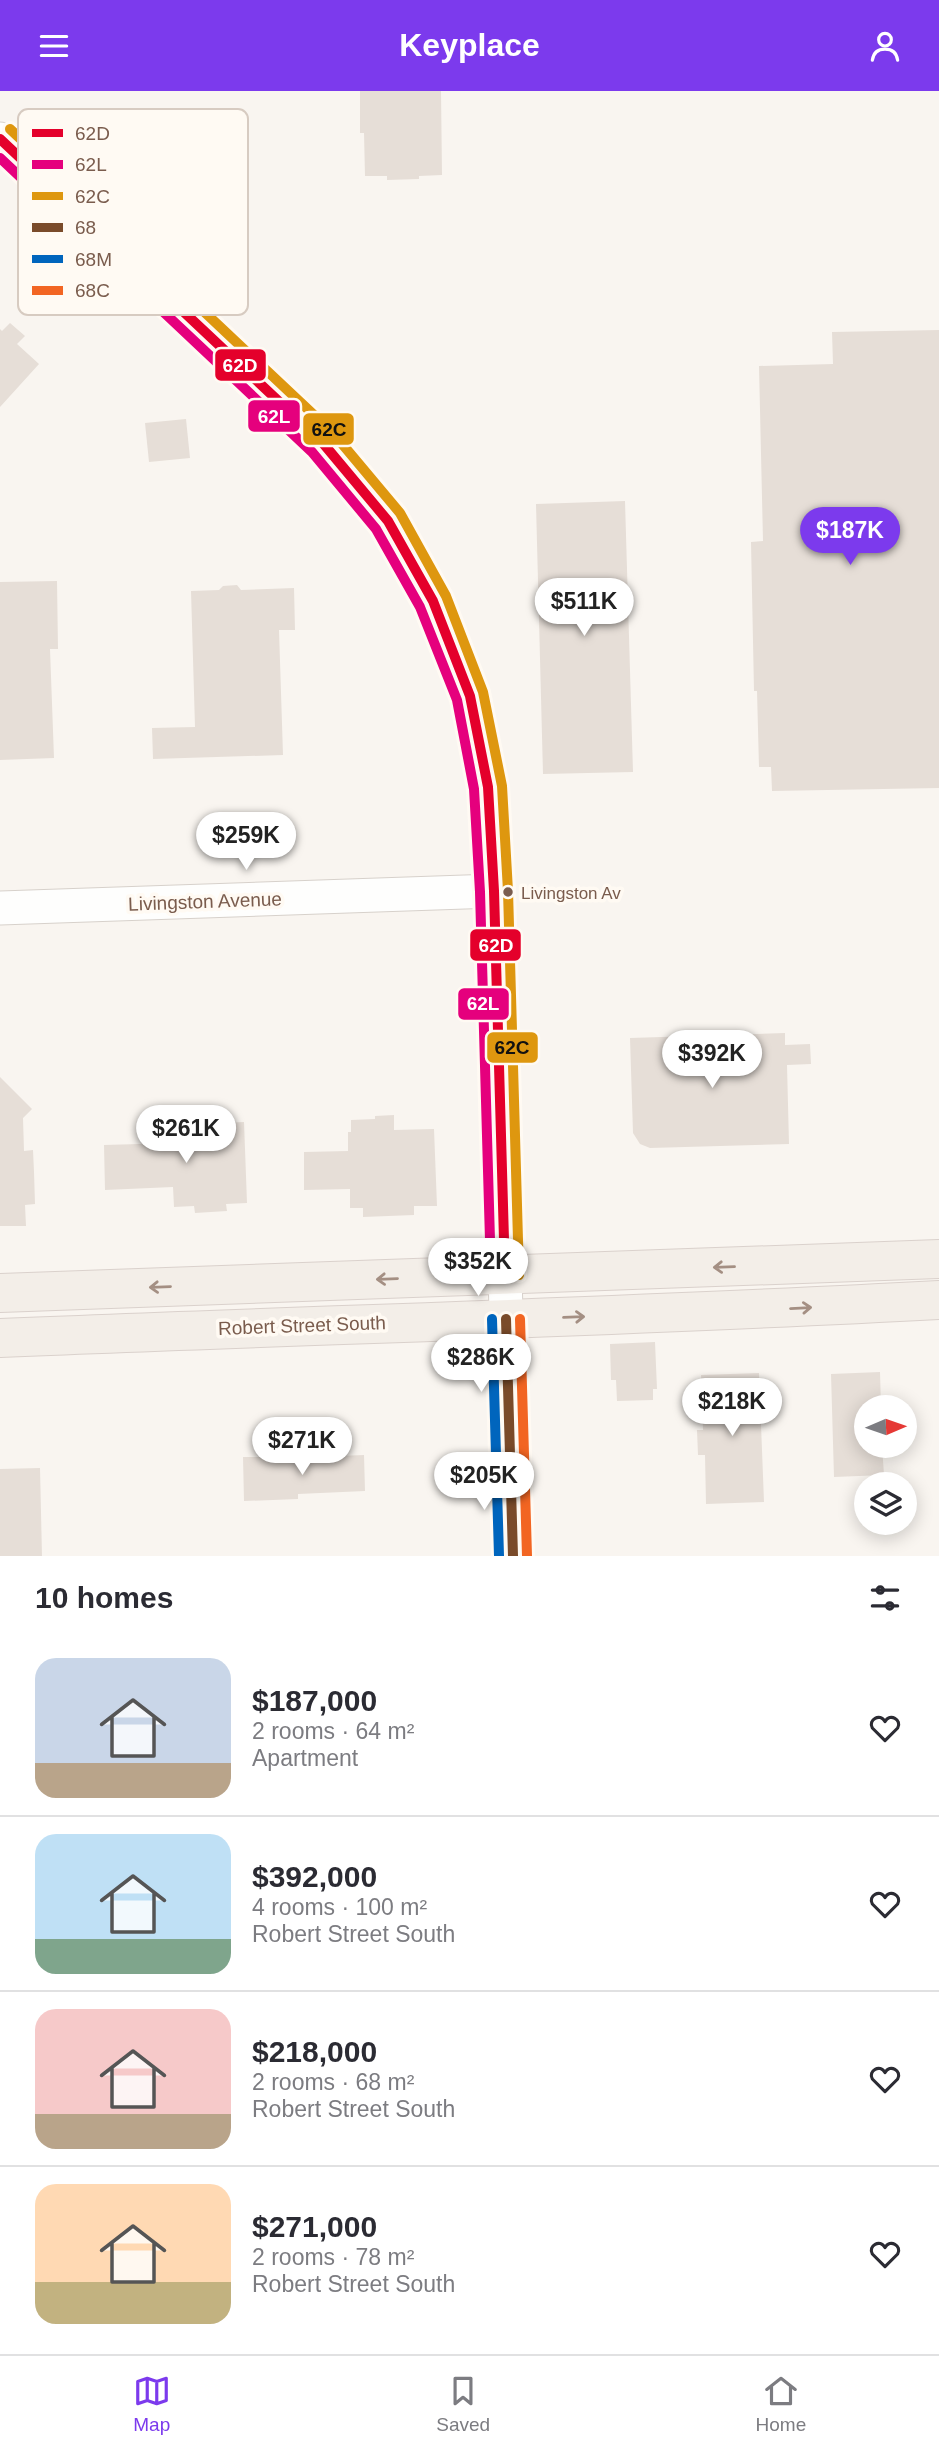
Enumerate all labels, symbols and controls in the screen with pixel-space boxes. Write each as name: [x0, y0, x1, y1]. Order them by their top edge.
icon: menu: [35, 27, 73, 65]
text: Keyplace: [399, 27, 540, 63]
icon: person: [866, 27, 904, 65]
legend: [18, 109, 248, 315]
text: 62D: [75, 123, 110, 144]
text: 62L: [75, 154, 107, 175]
text: 62C: [75, 186, 110, 207]
text: 68: [75, 217, 96, 238]
text: 68M: [75, 249, 112, 270]
text: 68C: [75, 280, 110, 301]
line badge: 62D: [214, 348, 267, 382]
text: 62D: [223, 355, 257, 376]
line badge: 62L: [247, 399, 301, 433]
text: 62L: [258, 406, 291, 427]
line badge: 62C: [302, 412, 355, 446]
text: 62C: [312, 419, 347, 440]
pin: $187K: [801, 507, 899, 567]
text: $187K: [816, 517, 884, 543]
pin: $511K: [535, 579, 633, 638]
text: $511K: [551, 588, 617, 614]
pin: $259K: [197, 813, 295, 872]
text: $259K: [212, 822, 280, 848]
place label: Livingston Av: [521, 884, 621, 903]
marker: Livingston Av: [501, 885, 515, 899]
street label: Livingston Avenue: [128, 888, 282, 915]
line badge: 62D: [469, 928, 522, 962]
text: 62D: [479, 935, 513, 956]
line badge: 62L: [457, 987, 510, 1021]
text: 62L: [467, 993, 500, 1014]
line badge: 62C: [486, 1031, 539, 1064]
pin: $392K: [663, 1031, 761, 1090]
text: 62C: [495, 1037, 530, 1058]
text: $392K: [678, 1040, 746, 1066]
pin: $261K: [137, 1105, 235, 1165]
text: $261K: [152, 1115, 220, 1141]
pin: $352K: [429, 1239, 527, 1298]
text: $352K: [444, 1248, 512, 1274]
one-way arrow: [713, 1260, 736, 1274]
one-way arrow: [376, 1272, 399, 1285]
one-way arrow: [149, 1281, 172, 1294]
one-way arrow: [790, 1301, 813, 1314]
one-way arrow: [562, 1311, 585, 1324]
street label: Robert Street South: [218, 1312, 386, 1339]
pin: $286K: [432, 1335, 530, 1394]
text: $286K: [447, 1344, 515, 1370]
pin: $218K: [683, 1379, 781, 1438]
text: $218K: [698, 1388, 766, 1414]
north arrow: [854, 1395, 917, 1458]
map controls: [854, 1395, 917, 1535]
pin: $271K: [253, 1417, 351, 1477]
text: $271K: [268, 1427, 336, 1453]
pin: $205K: [435, 1453, 533, 1512]
text: $205K: [450, 1462, 518, 1488]
button: layers: [854, 1472, 917, 1535]
icon: filters: [866, 1579, 904, 1617]
text: 10 homes: [35, 1581, 173, 1614]
text: $187,000: [252, 1684, 377, 1717]
icon: home: [91, 1686, 175, 1770]
icon: heart: [866, 1709, 904, 1747]
text: 2 rooms · 64 m²: [252, 1718, 414, 1744]
text: Apartment: [252, 1745, 358, 1771]
text: $392,000: [252, 1860, 377, 1893]
icon: home: [91, 1862, 175, 1946]
icon: heart: [866, 1885, 904, 1923]
text: 4 rooms · 100 m²: [252, 1894, 427, 1920]
text: Robert Street South: [252, 1921, 455, 1947]
text: $218,000: [252, 2035, 377, 2068]
icon: home: [91, 2037, 175, 2121]
icon: heart: [866, 2060, 904, 2098]
text: 2 rooms · 68 m²: [252, 2069, 414, 2095]
text: Robert Street South: [252, 2096, 455, 2122]
text: $271,000: [252, 2210, 377, 2243]
icon: home: [91, 2212, 175, 2296]
icon: heart: [866, 2235, 904, 2273]
text: 2 rooms · 78 m²: [252, 2244, 414, 2270]
text: Robert Street South: [252, 2271, 455, 2297]
tab: Map: [133, 2372, 171, 2436]
tab: Saved: [436, 2372, 490, 2436]
tab: Home: [756, 2372, 806, 2436]

